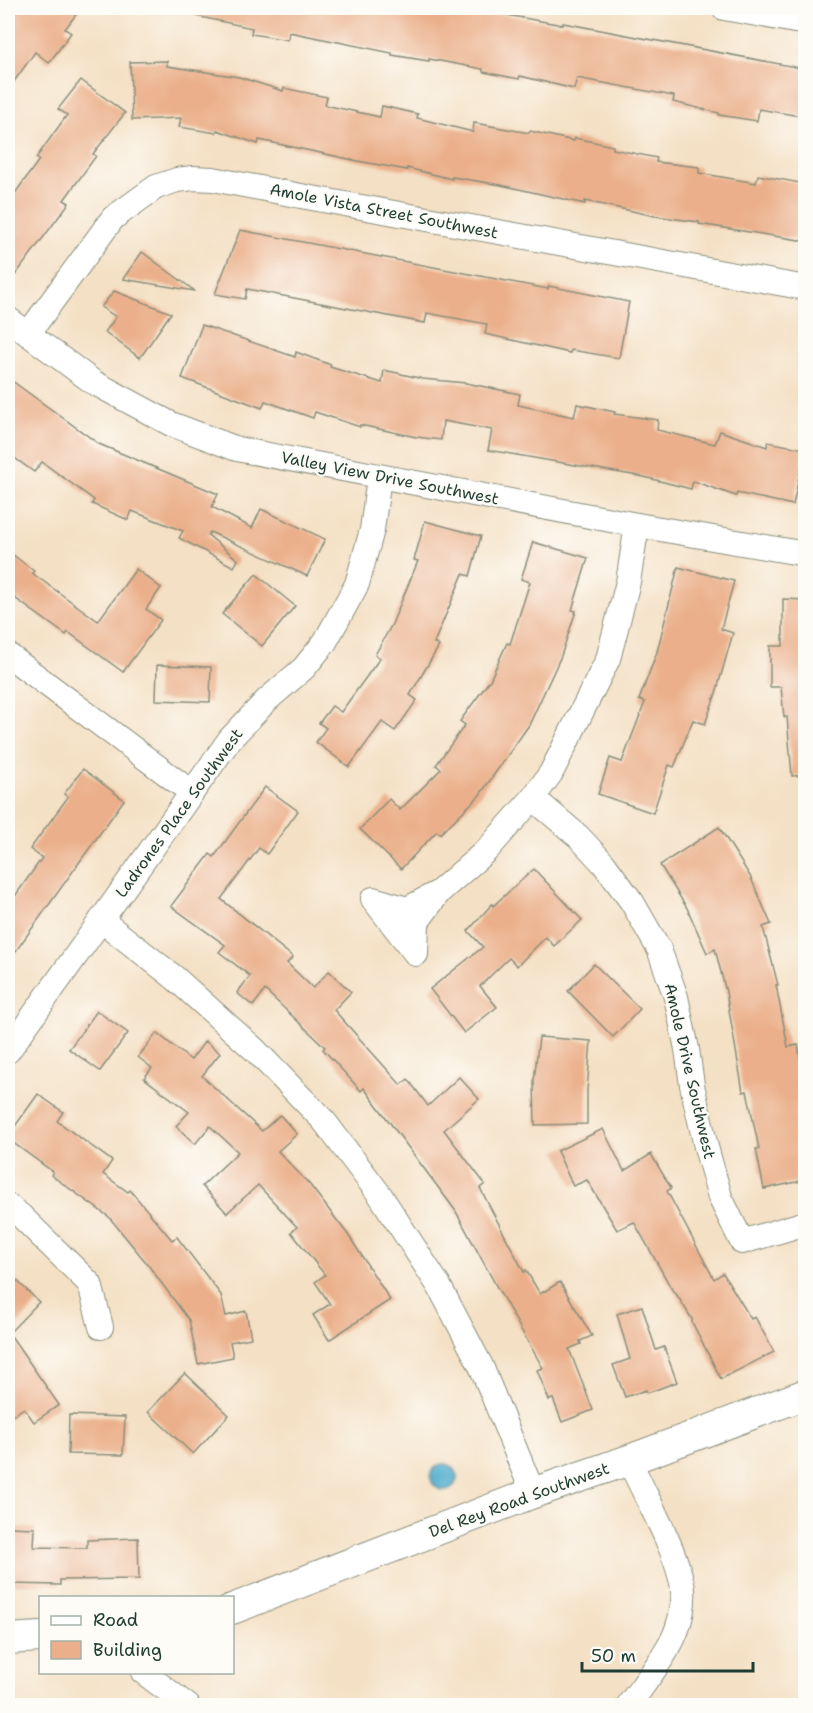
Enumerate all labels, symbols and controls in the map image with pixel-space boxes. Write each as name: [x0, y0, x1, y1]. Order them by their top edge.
street label: Amole Vista Street Southwest: [268, 179, 500, 243]
street label: Valley View Drive Southwest: [279, 447, 501, 509]
street label: Ladrones Place Southwest: [111, 724, 247, 902]
street label: Amole Drive Southwest: [660, 981, 720, 1161]
street label: Del Rey Road Southwest: [426, 1458, 612, 1542]
legend: [39, 1596, 234, 1674]
text: Road: [93, 1608, 138, 1632]
scale bar: [582, 1635, 753, 1673]
text: Building: [93, 1638, 162, 1662]
text: 50 m: [591, 1644, 636, 1668]

